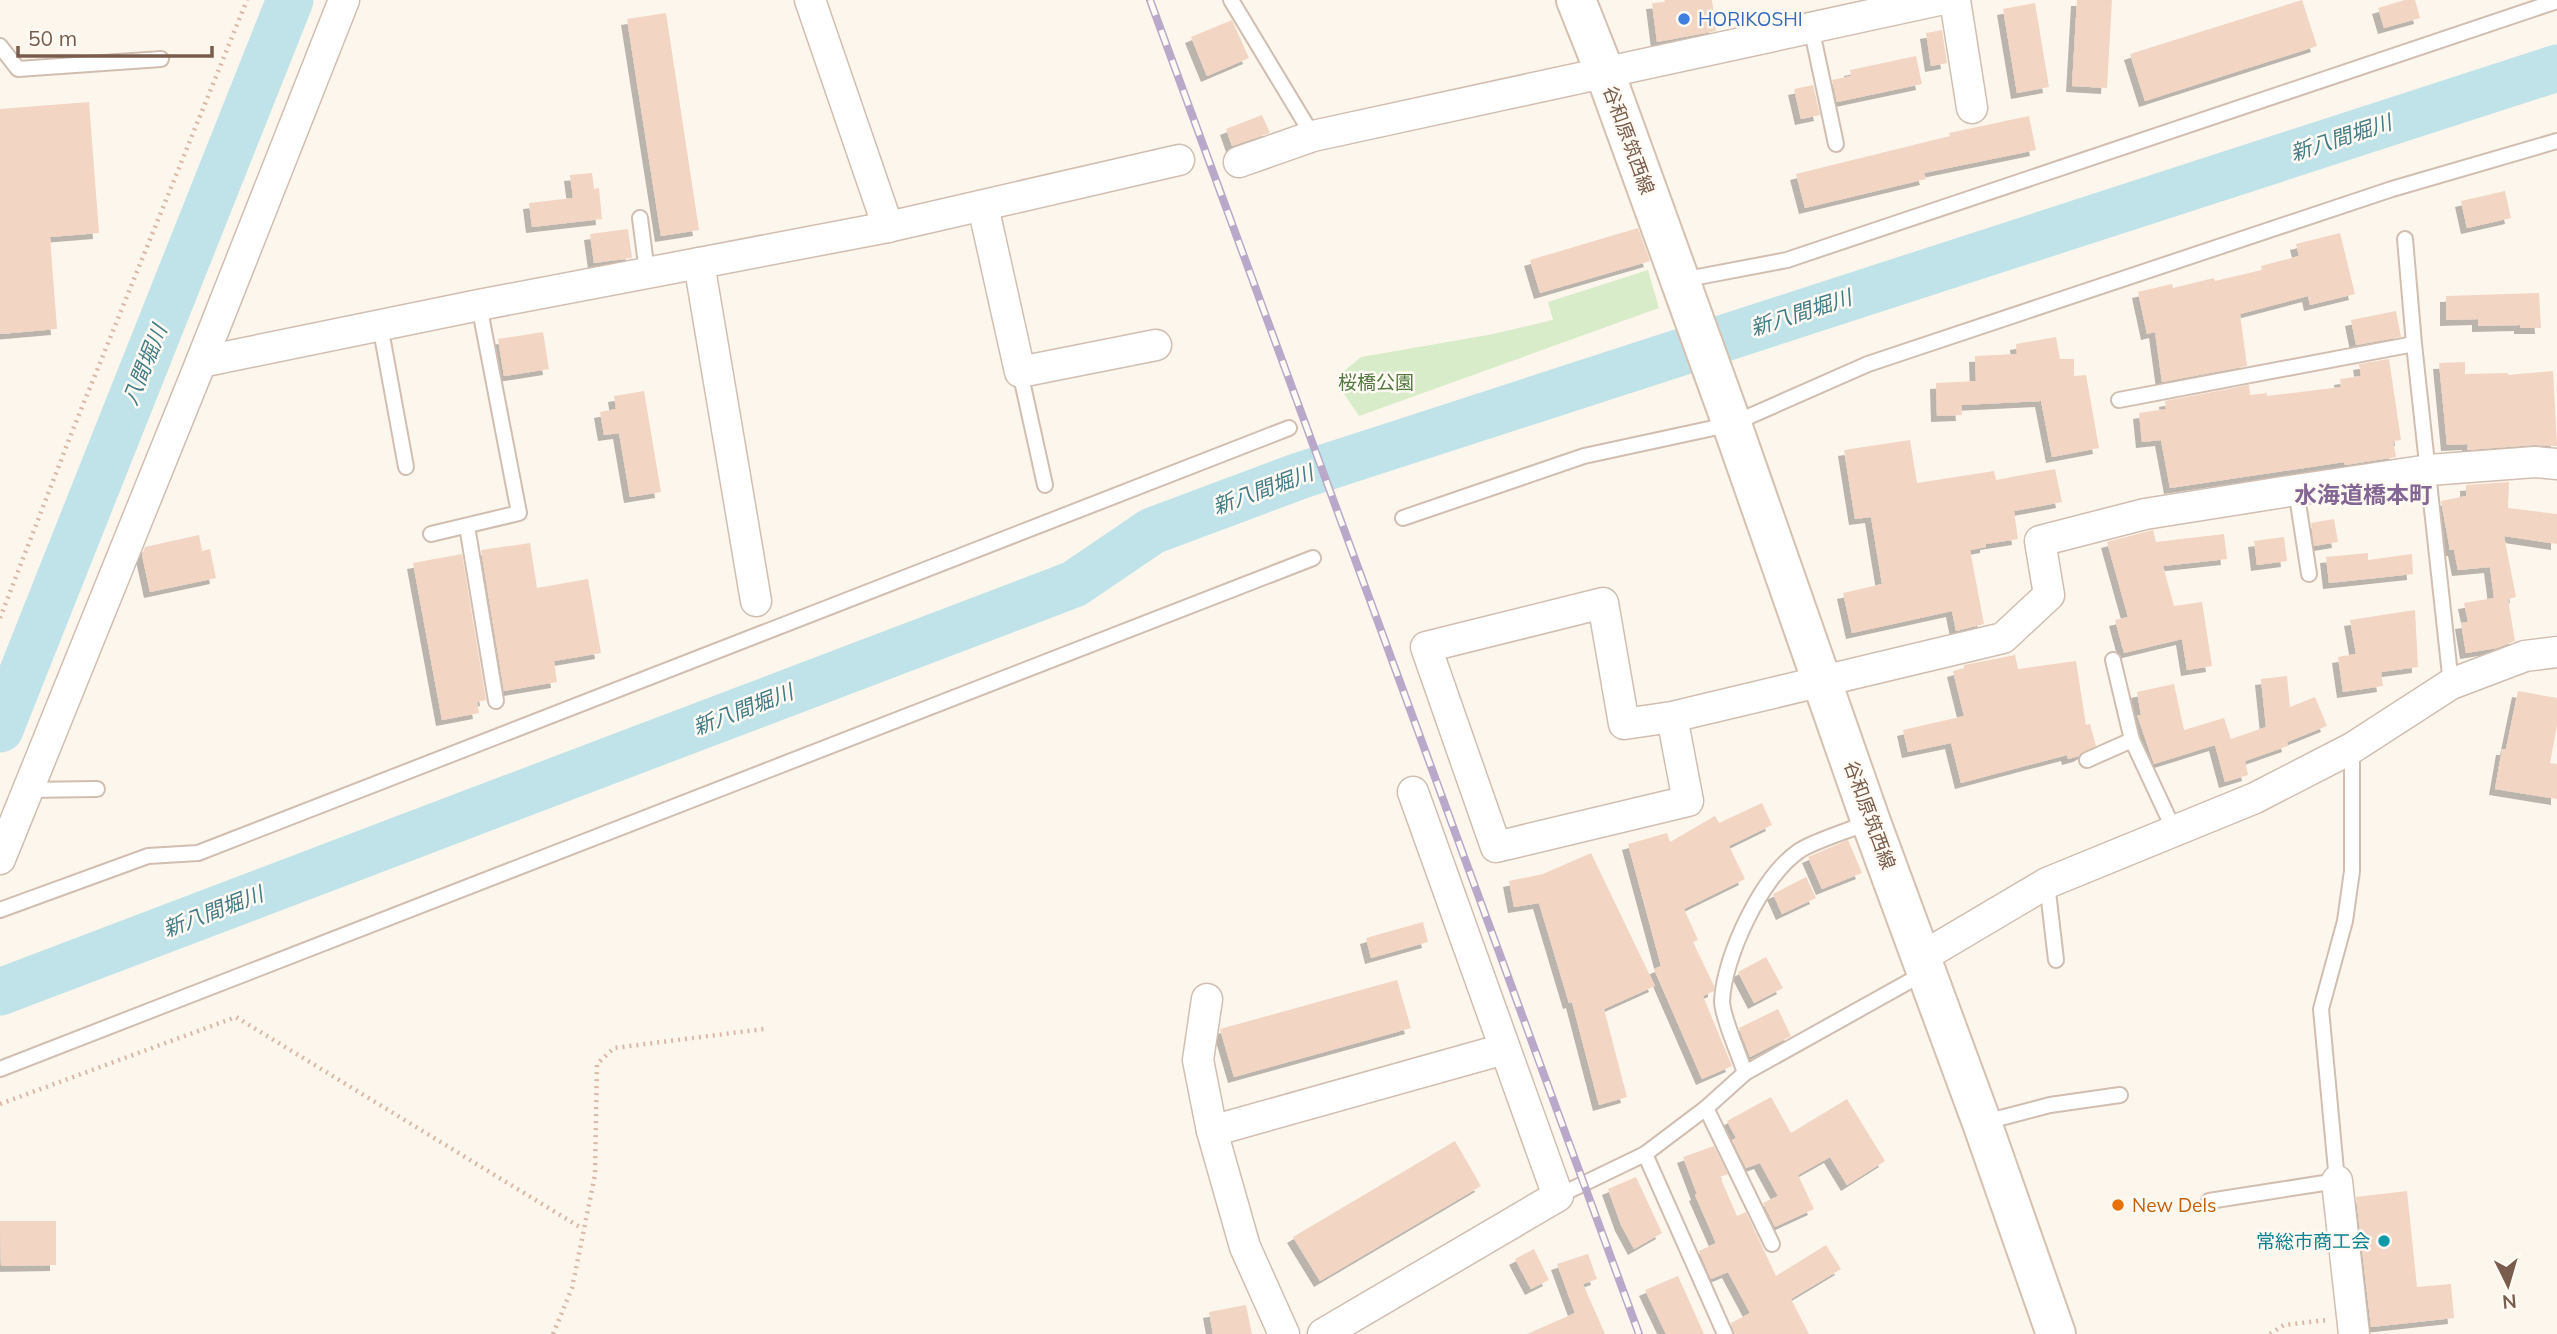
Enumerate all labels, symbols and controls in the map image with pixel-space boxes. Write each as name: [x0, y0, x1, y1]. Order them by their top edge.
place label: HORIKOSHI: [1698, 7, 1803, 31]
marker: HORIKOSHI: [1676, 11, 1692, 27]
scale bar: [18, 14, 212, 58]
text: 50 m: [28, 25, 77, 51]
street label: 谷和原筑西線: [1598, 82, 1660, 198]
water label: 新八間堀川: [2287, 108, 2397, 166]
water label: 新八間堀川: [1747, 283, 1857, 341]
water label: 八間堀川: [116, 319, 173, 408]
park label: 桜橋公園: [1338, 370, 1414, 394]
water label: 新八間堀川: [1209, 458, 1318, 519]
district label: 水海道橋本町: [2294, 480, 2432, 509]
water label: 新八間堀川: [689, 677, 798, 740]
street label: 谷和原筑西線: [1839, 757, 1901, 873]
water label: 新八間堀川: [159, 879, 268, 942]
place label: New Dels: [2132, 1193, 2216, 1217]
marker: New Dels: [2110, 1197, 2126, 1213]
place label: 常総市商工会: [2256, 1229, 2370, 1253]
marker: 常総市商工会: [2376, 1233, 2392, 1249]
north arrow: [2473, 1250, 2543, 1320]
text: N: [2501, 1289, 2518, 1315]

